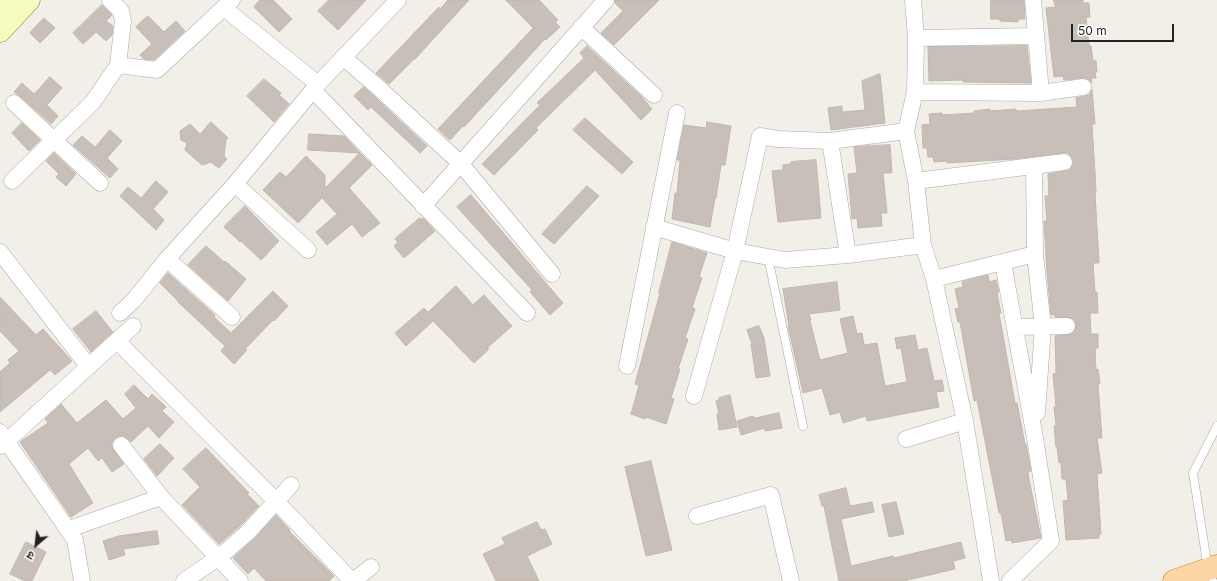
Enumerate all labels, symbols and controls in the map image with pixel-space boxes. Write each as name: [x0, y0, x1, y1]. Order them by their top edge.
scale bar: [1073, 16, 1176, 42]
text: 50 m: [1078, 23, 1107, 38]
north arrow: [16, 525, 56, 565]
text: उ: [24, 548, 36, 563]

